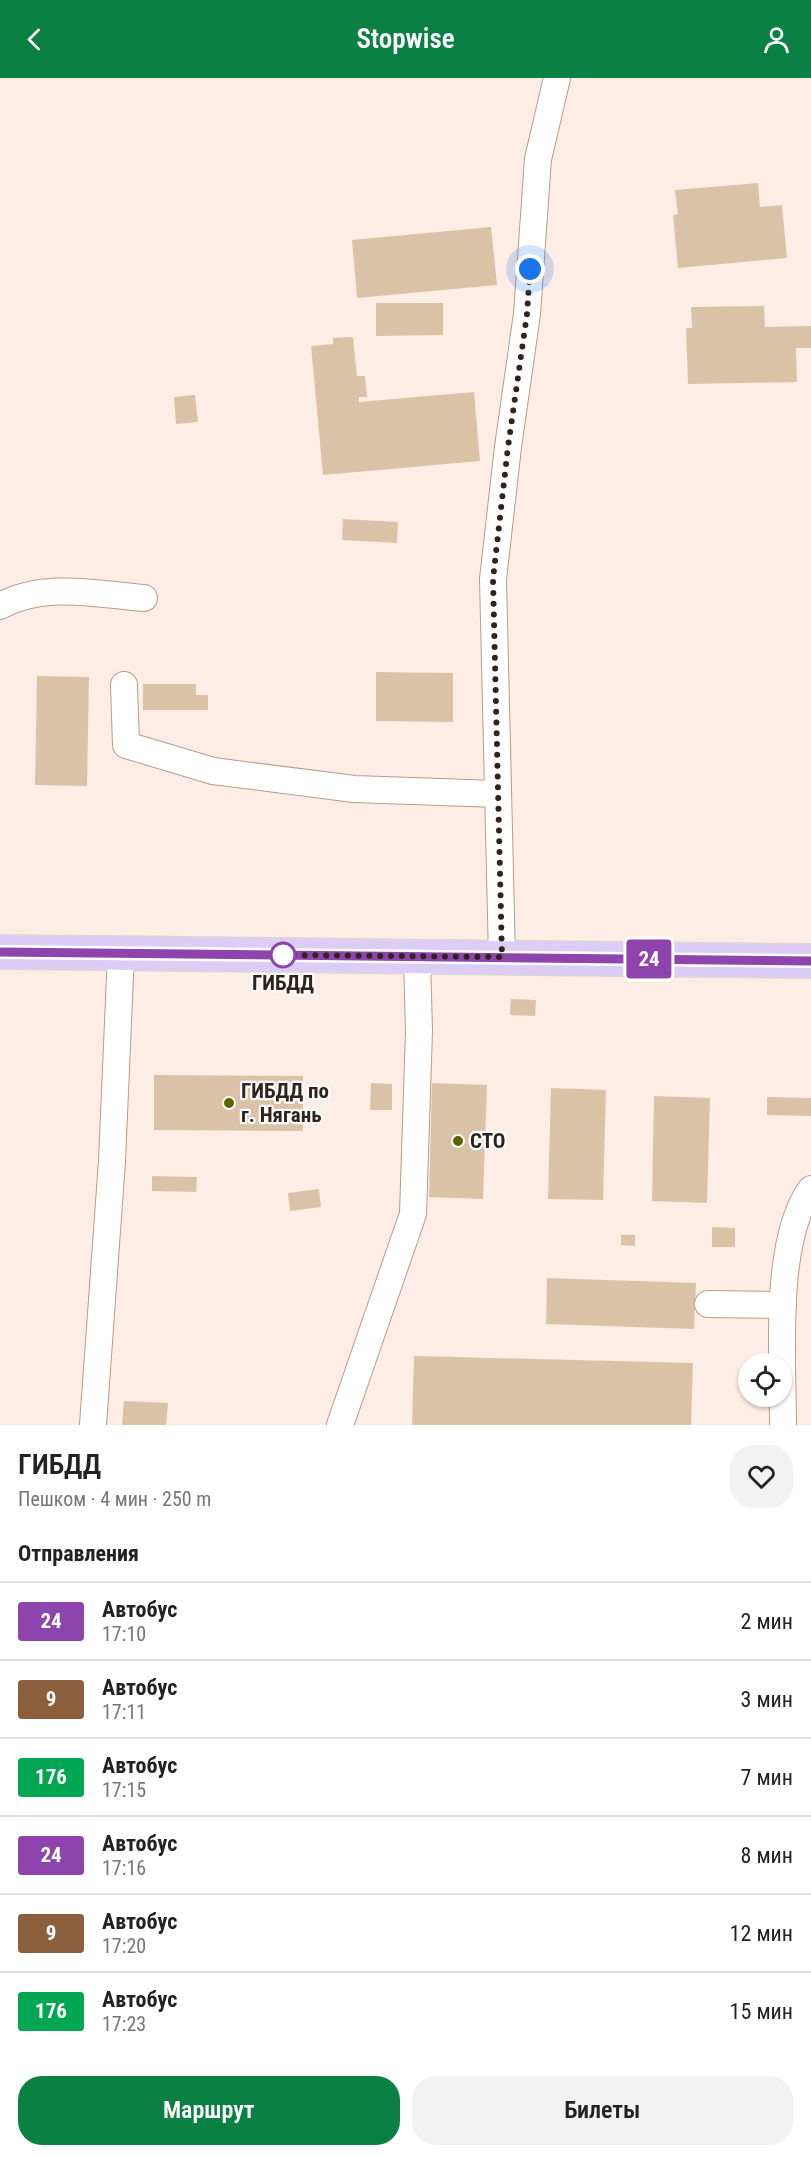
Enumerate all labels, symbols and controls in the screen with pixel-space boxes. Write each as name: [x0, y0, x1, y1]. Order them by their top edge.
icon: back: [18, 23, 51, 56]
text: Stopwise: [356, 23, 455, 55]
icon: person: [760, 23, 793, 56]
your location: [515, 254, 545, 284]
line badge: 24: [622, 940, 676, 978]
marker: ГИБДД: [270, 942, 296, 968]
text: 24: [638, 947, 660, 971]
place label: ГИБДД: [252, 971, 314, 995]
place label: ГИБДД по г. Нягань: [241, 1079, 329, 1127]
marker: ГИБДД по г. Нягань: [222, 1096, 236, 1110]
place label: СТО: [470, 1129, 505, 1153]
marker: СТО: [451, 1134, 465, 1148]
map controls: [738, 1353, 792, 1407]
button: locate: [738, 1353, 792, 1407]
button: heart: [730, 1445, 793, 1508]
text: ГИБДД: [18, 1448, 101, 1481]
text: Пешком · 4 мин · 250 m: [18, 1487, 211, 1511]
text: Отправления: [18, 1541, 139, 1566]
text: Автобус: [102, 1597, 177, 1622]
text: 24: [40, 1609, 62, 1633]
text: 2 мин: [740, 1609, 793, 1634]
text: 17:10: [102, 1622, 146, 1646]
text: Автобус: [102, 1675, 177, 1700]
text: 9: [46, 1687, 56, 1711]
text: 3 мин: [740, 1687, 793, 1712]
text: 17:11: [102, 1700, 146, 1724]
text: Автобус: [102, 1753, 177, 1778]
text: 176: [35, 1765, 67, 1789]
text: 7 мин: [740, 1765, 793, 1790]
text: 17:15: [102, 1778, 146, 1802]
text: Автобус: [102, 1831, 177, 1856]
text: 24: [40, 1843, 62, 1867]
text: 8 мин: [740, 1843, 793, 1868]
text: 17:16: [102, 1856, 146, 1880]
text: Автобус: [102, 1909, 177, 1934]
text: 9: [46, 1921, 56, 1945]
text: 12 мин: [730, 1921, 793, 1946]
text: 17:20: [102, 1934, 146, 1958]
text: Автобус: [102, 1987, 177, 2012]
text: 176: [35, 1999, 67, 2023]
text: 15 мин: [730, 1999, 793, 2024]
text: 17:23: [102, 2012, 146, 2036]
button: Маршрут: [18, 2076, 400, 2145]
button: Билеты: [412, 2076, 793, 2145]

